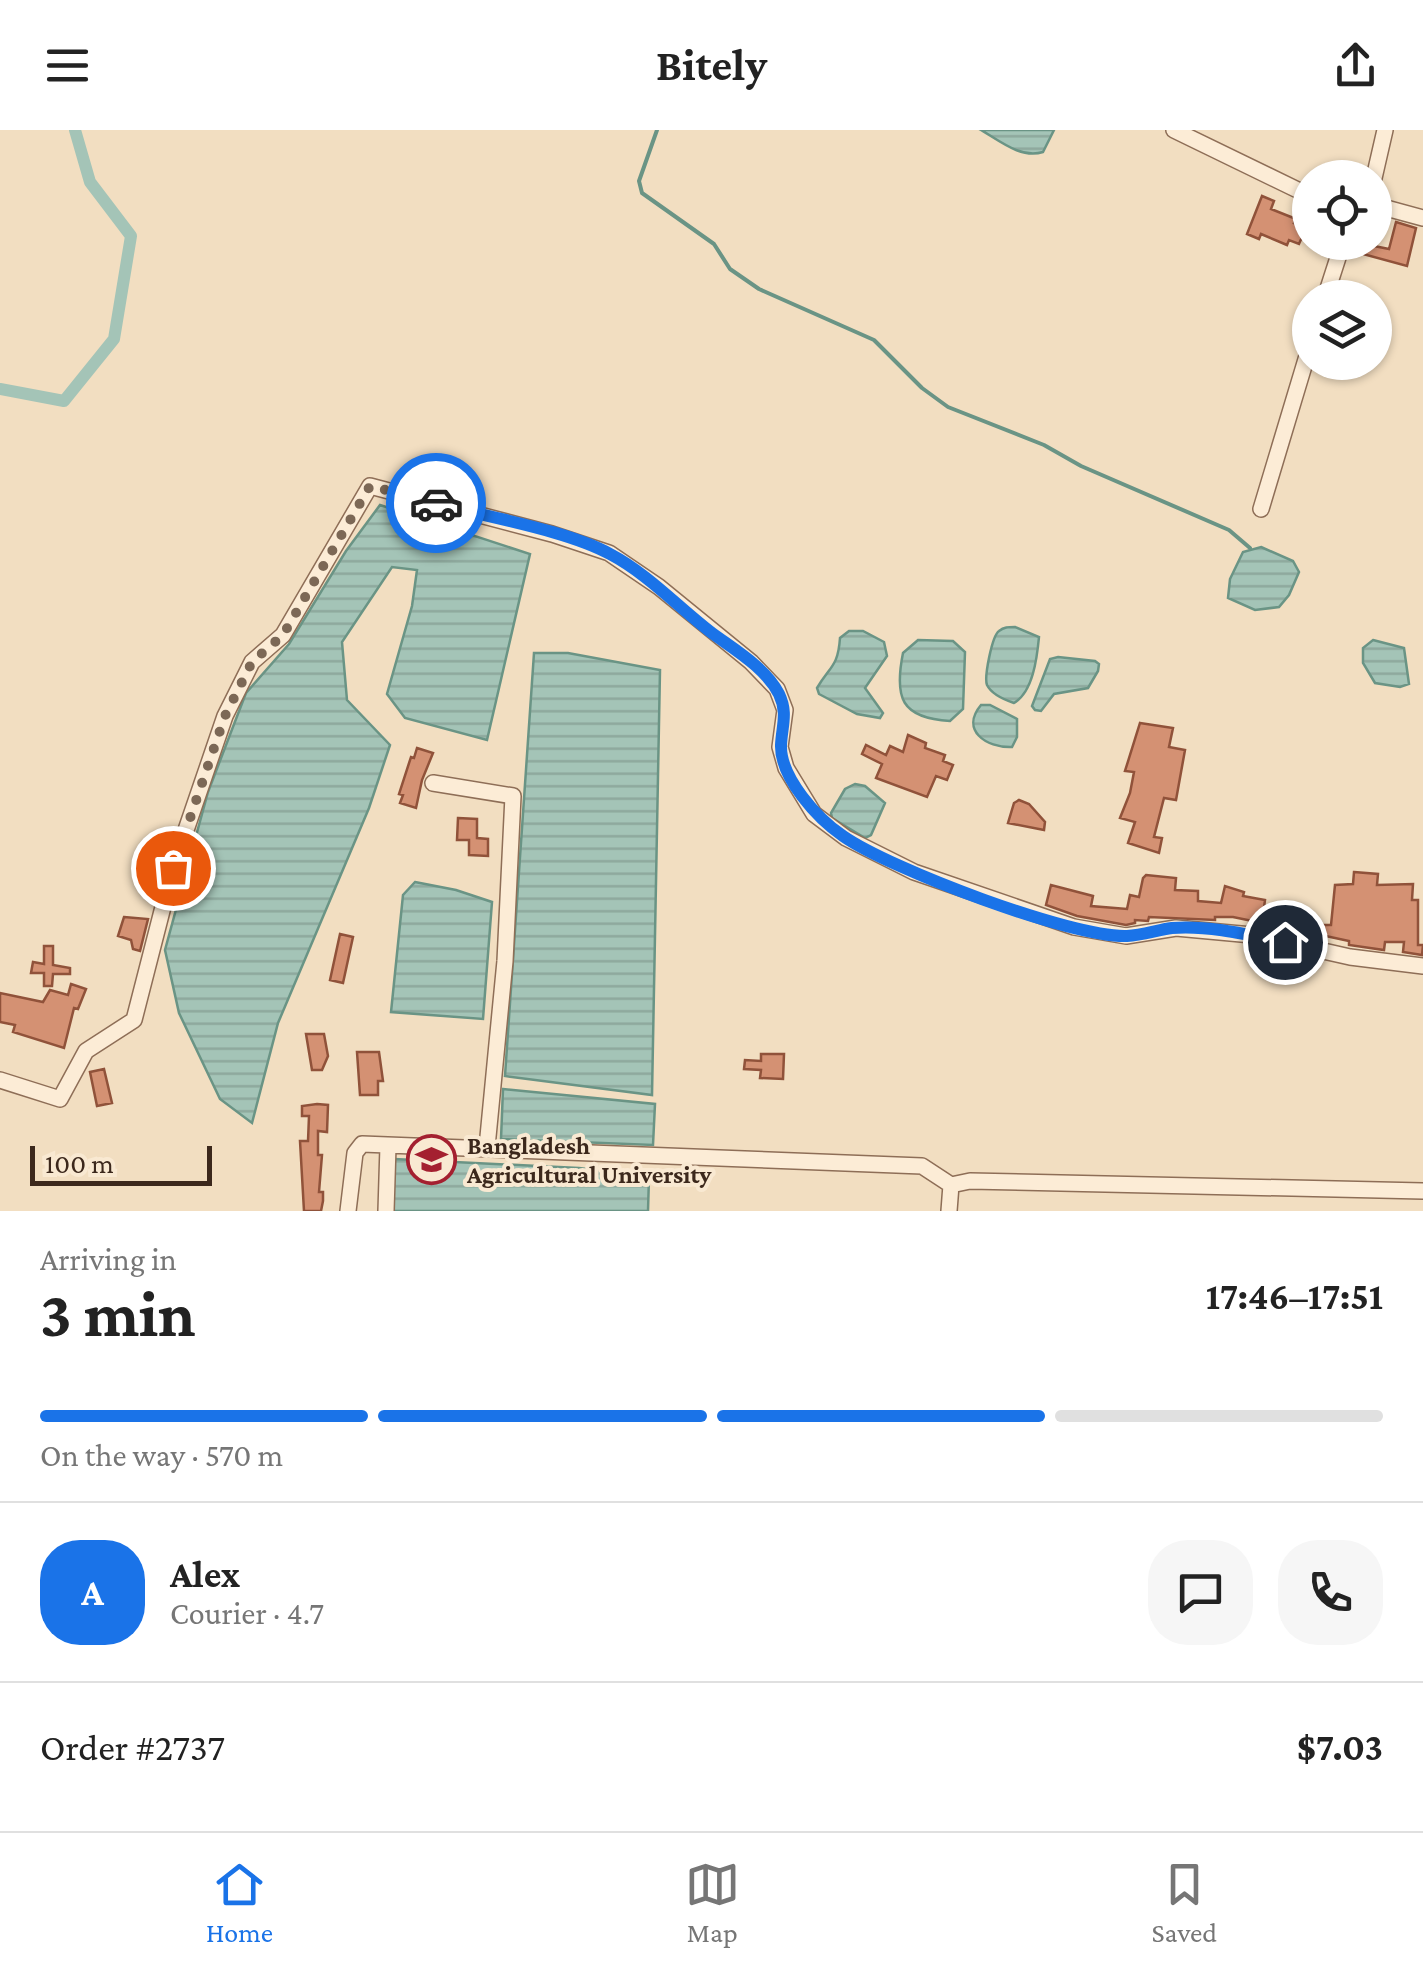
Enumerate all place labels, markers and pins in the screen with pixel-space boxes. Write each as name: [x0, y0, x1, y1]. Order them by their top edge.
pin: [131, 826, 216, 911]
pin: [1243, 900, 1328, 985]
place label: Bangladesh Agricultural University: [466, 1132, 712, 1188]
school or university icon: Bangladesh Agricultural University: [406, 1133, 458, 1185]

